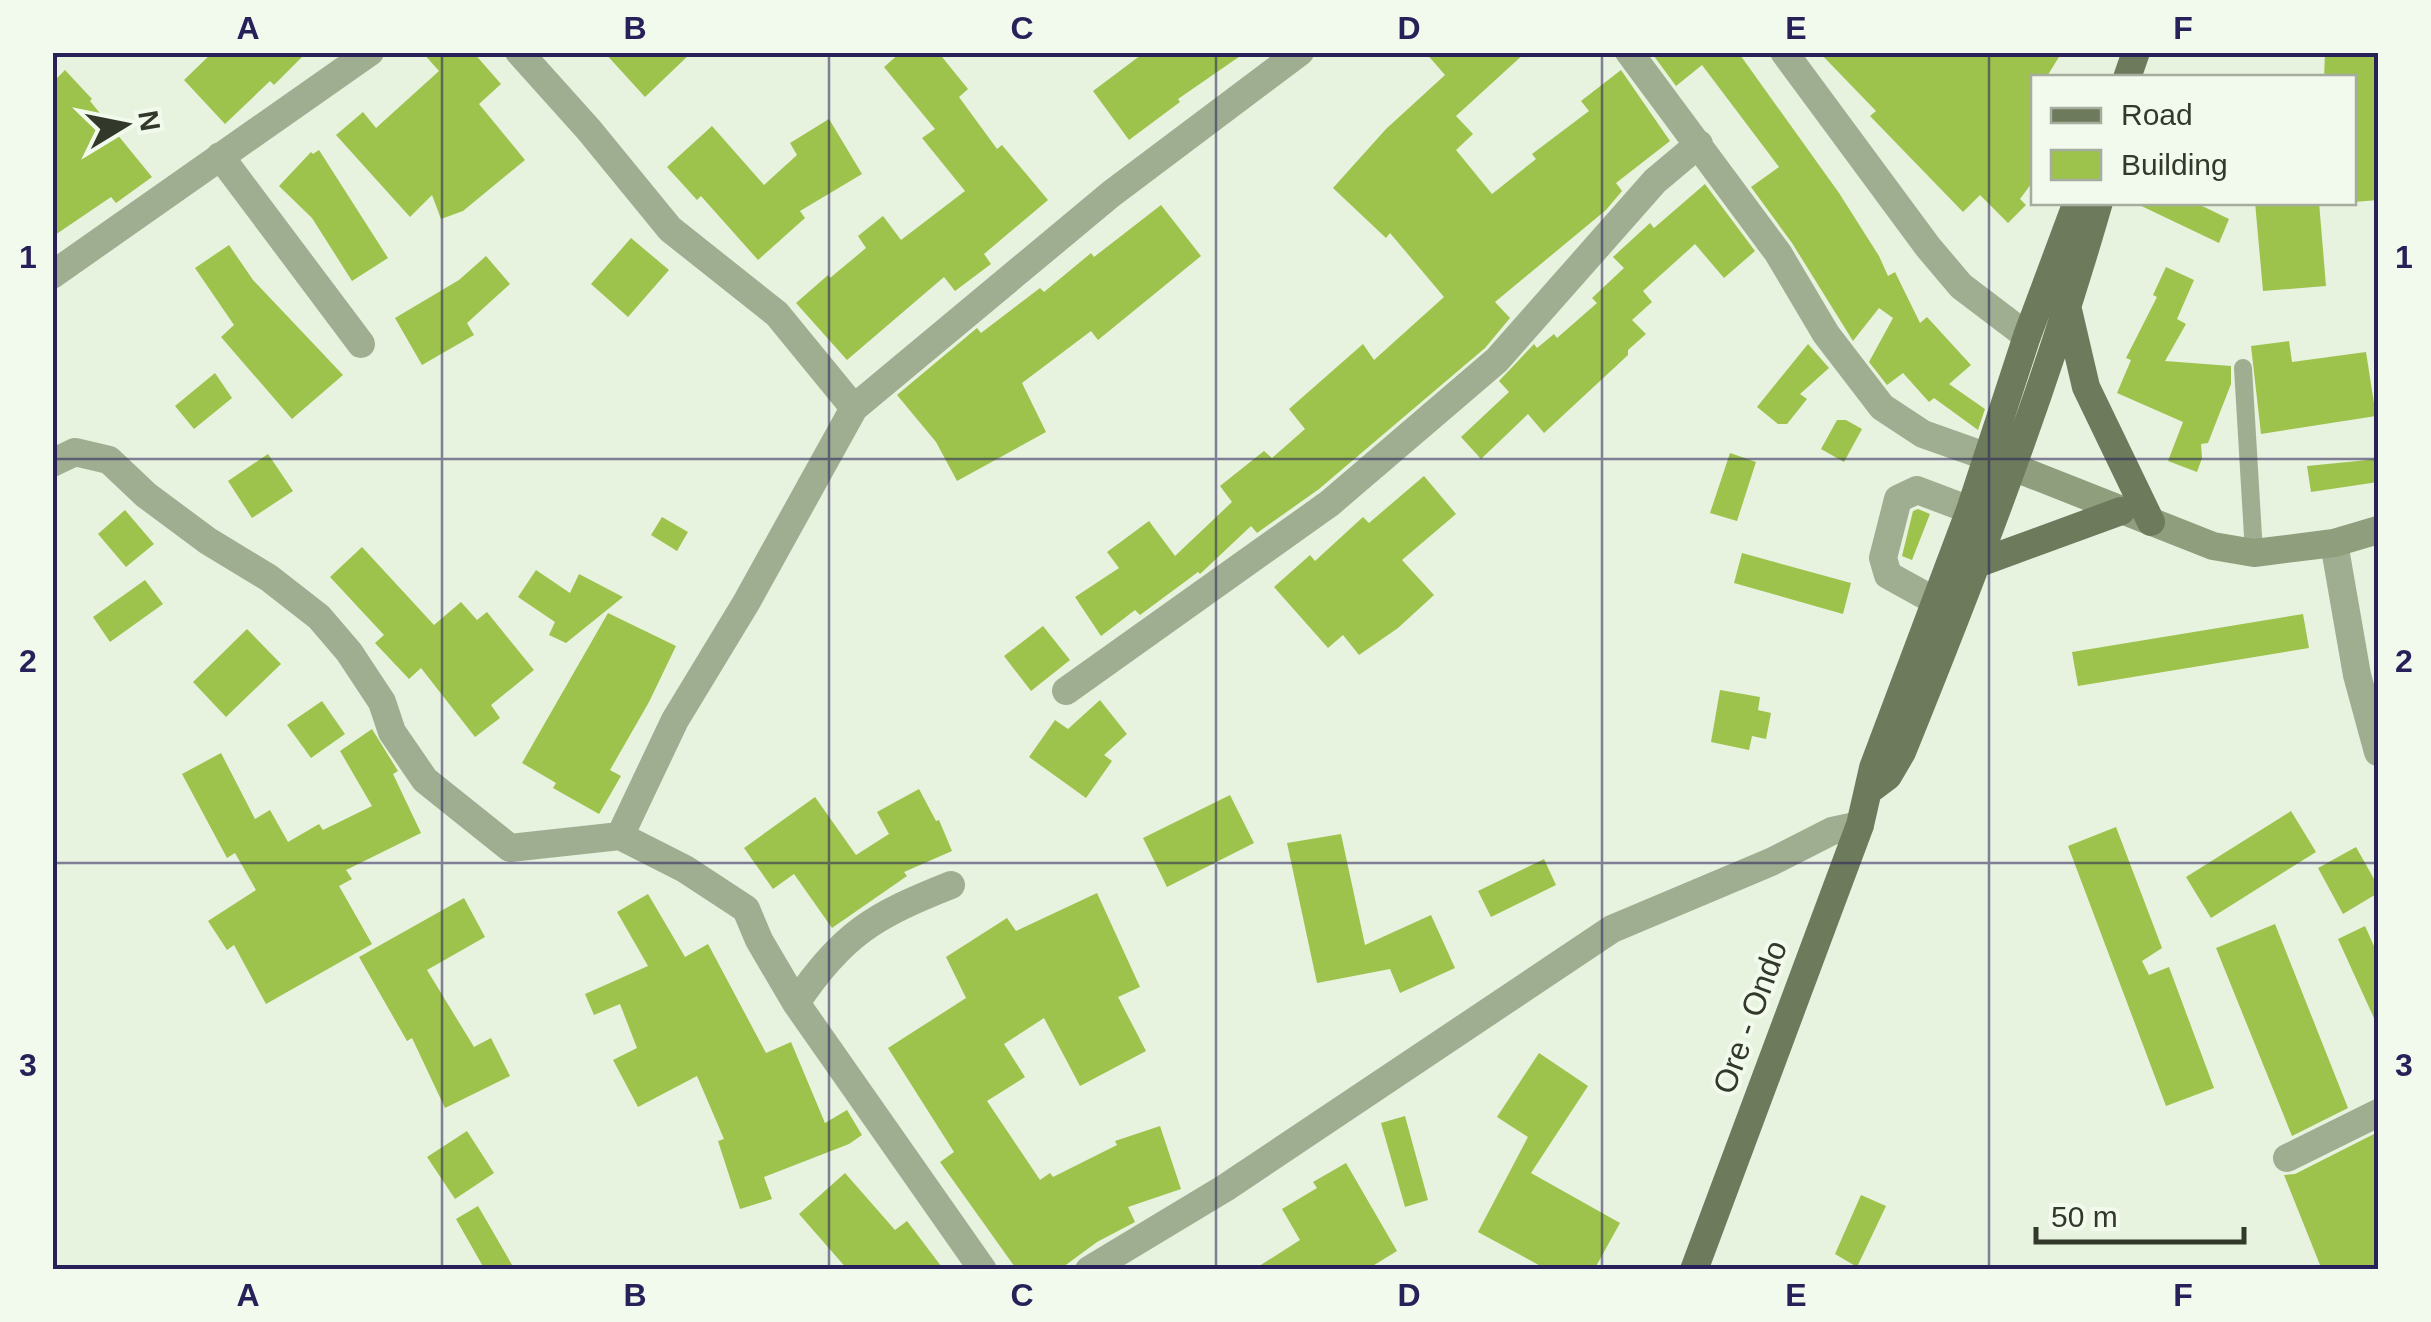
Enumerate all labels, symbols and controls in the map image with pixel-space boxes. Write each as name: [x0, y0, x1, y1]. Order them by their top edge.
text: A: [236, 10, 260, 46]
text: B: [623, 10, 647, 46]
text: C: [1010, 10, 1034, 46]
text: D: [1397, 10, 1421, 46]
text: E: [1785, 10, 1807, 46]
text: F: [2173, 10, 2193, 46]
north arrow: [75, 75, 175, 175]
legend: [2031, 75, 2356, 205]
text: Road: [2121, 98, 2193, 131]
text: N: [132, 108, 166, 133]
text: Building: [2121, 148, 2228, 181]
text: 1: [19, 239, 37, 275]
text: 1: [2395, 239, 2413, 275]
text: 2: [19, 643, 37, 679]
text: 2: [2395, 643, 2413, 679]
street label: Ore - Ondo: [1706, 936, 1794, 1098]
text: 3: [19, 1047, 37, 1083]
text: 3: [2395, 1047, 2413, 1083]
scale bar: [2036, 1182, 2244, 1244]
text: 50 m: [2051, 1200, 2118, 1233]
text: A: [236, 1277, 260, 1313]
text: B: [623, 1277, 647, 1313]
text: C: [1010, 1277, 1034, 1313]
text: D: [1397, 1277, 1421, 1313]
text: E: [1785, 1277, 1807, 1313]
text: F: [2173, 1277, 2193, 1313]

